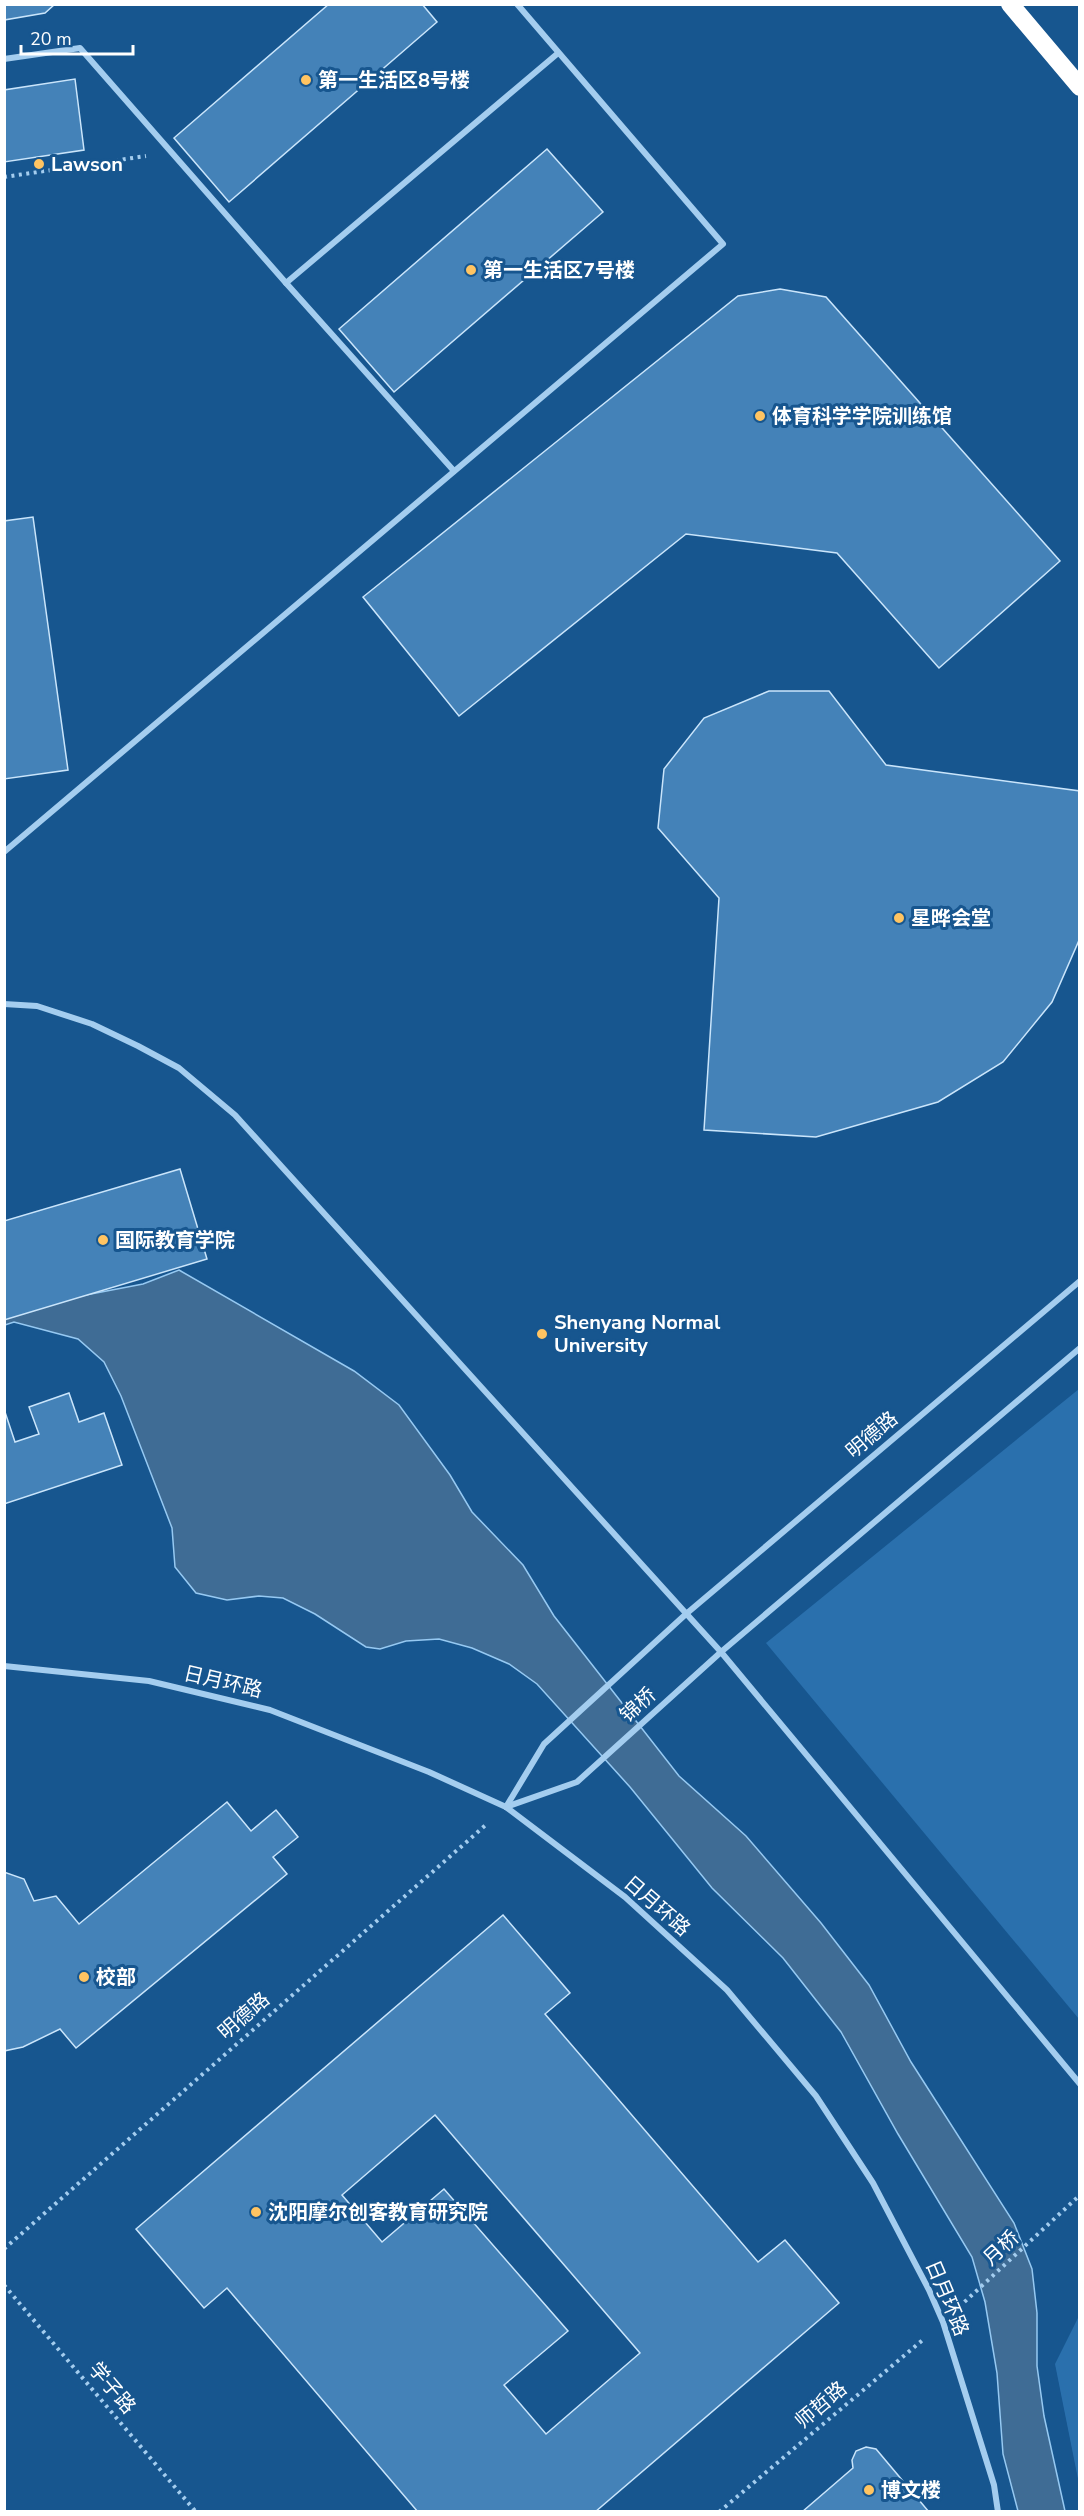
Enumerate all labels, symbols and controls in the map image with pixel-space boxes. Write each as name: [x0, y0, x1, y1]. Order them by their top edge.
scale bar: [21, 18, 134, 56]
text: 20 m: [30, 27, 72, 51]
place label: 第一生活区8号楼: [318, 67, 470, 94]
marker: 第一生活区8号楼: [299, 73, 313, 87]
place label: Lawson: [51, 151, 123, 178]
marker: Lawson: [32, 157, 46, 171]
place label: 第一生活区7号楼: [483, 257, 635, 284]
marker: 第一生活区7号楼: [464, 263, 478, 277]
place label: 体育科学学院训练馆: [772, 403, 952, 430]
marker: 体育科学学院训练馆: [753, 409, 767, 423]
place label: 星晔会堂: [911, 905, 991, 932]
marker: 星晔会堂: [892, 911, 906, 925]
place label: 国际教育学院: [115, 1227, 235, 1254]
marker: 国际教育学院: [96, 1233, 110, 1247]
place label: Shenyang Normal University: [554, 1309, 721, 1359]
marker: Shenyang Normal University: [535, 1327, 549, 1341]
street label: 明德路: [840, 1405, 904, 1465]
street label: 日月环路: [181, 1660, 265, 1704]
street label: 锦桥: [614, 1682, 662, 1728]
street label: 日月环路: [618, 1870, 696, 1942]
place label: 校部: [96, 1964, 136, 1991]
marker: 校部: [77, 1970, 91, 1984]
street label: 明德路: [213, 1986, 275, 2046]
place label: 沈阳摩尔创客教育研究院: [268, 2199, 488, 2226]
marker: 沈阳摩尔创客教育研究院: [249, 2205, 263, 2219]
street label: 月桥: [977, 2224, 1025, 2272]
street label: 日月环路: [919, 2256, 975, 2340]
street label: 学子路: [82, 2356, 142, 2420]
street label: 师哲路: [789, 2375, 853, 2435]
place label: 博文楼: [881, 2477, 941, 2504]
marker: 博文楼: [862, 2483, 876, 2497]

